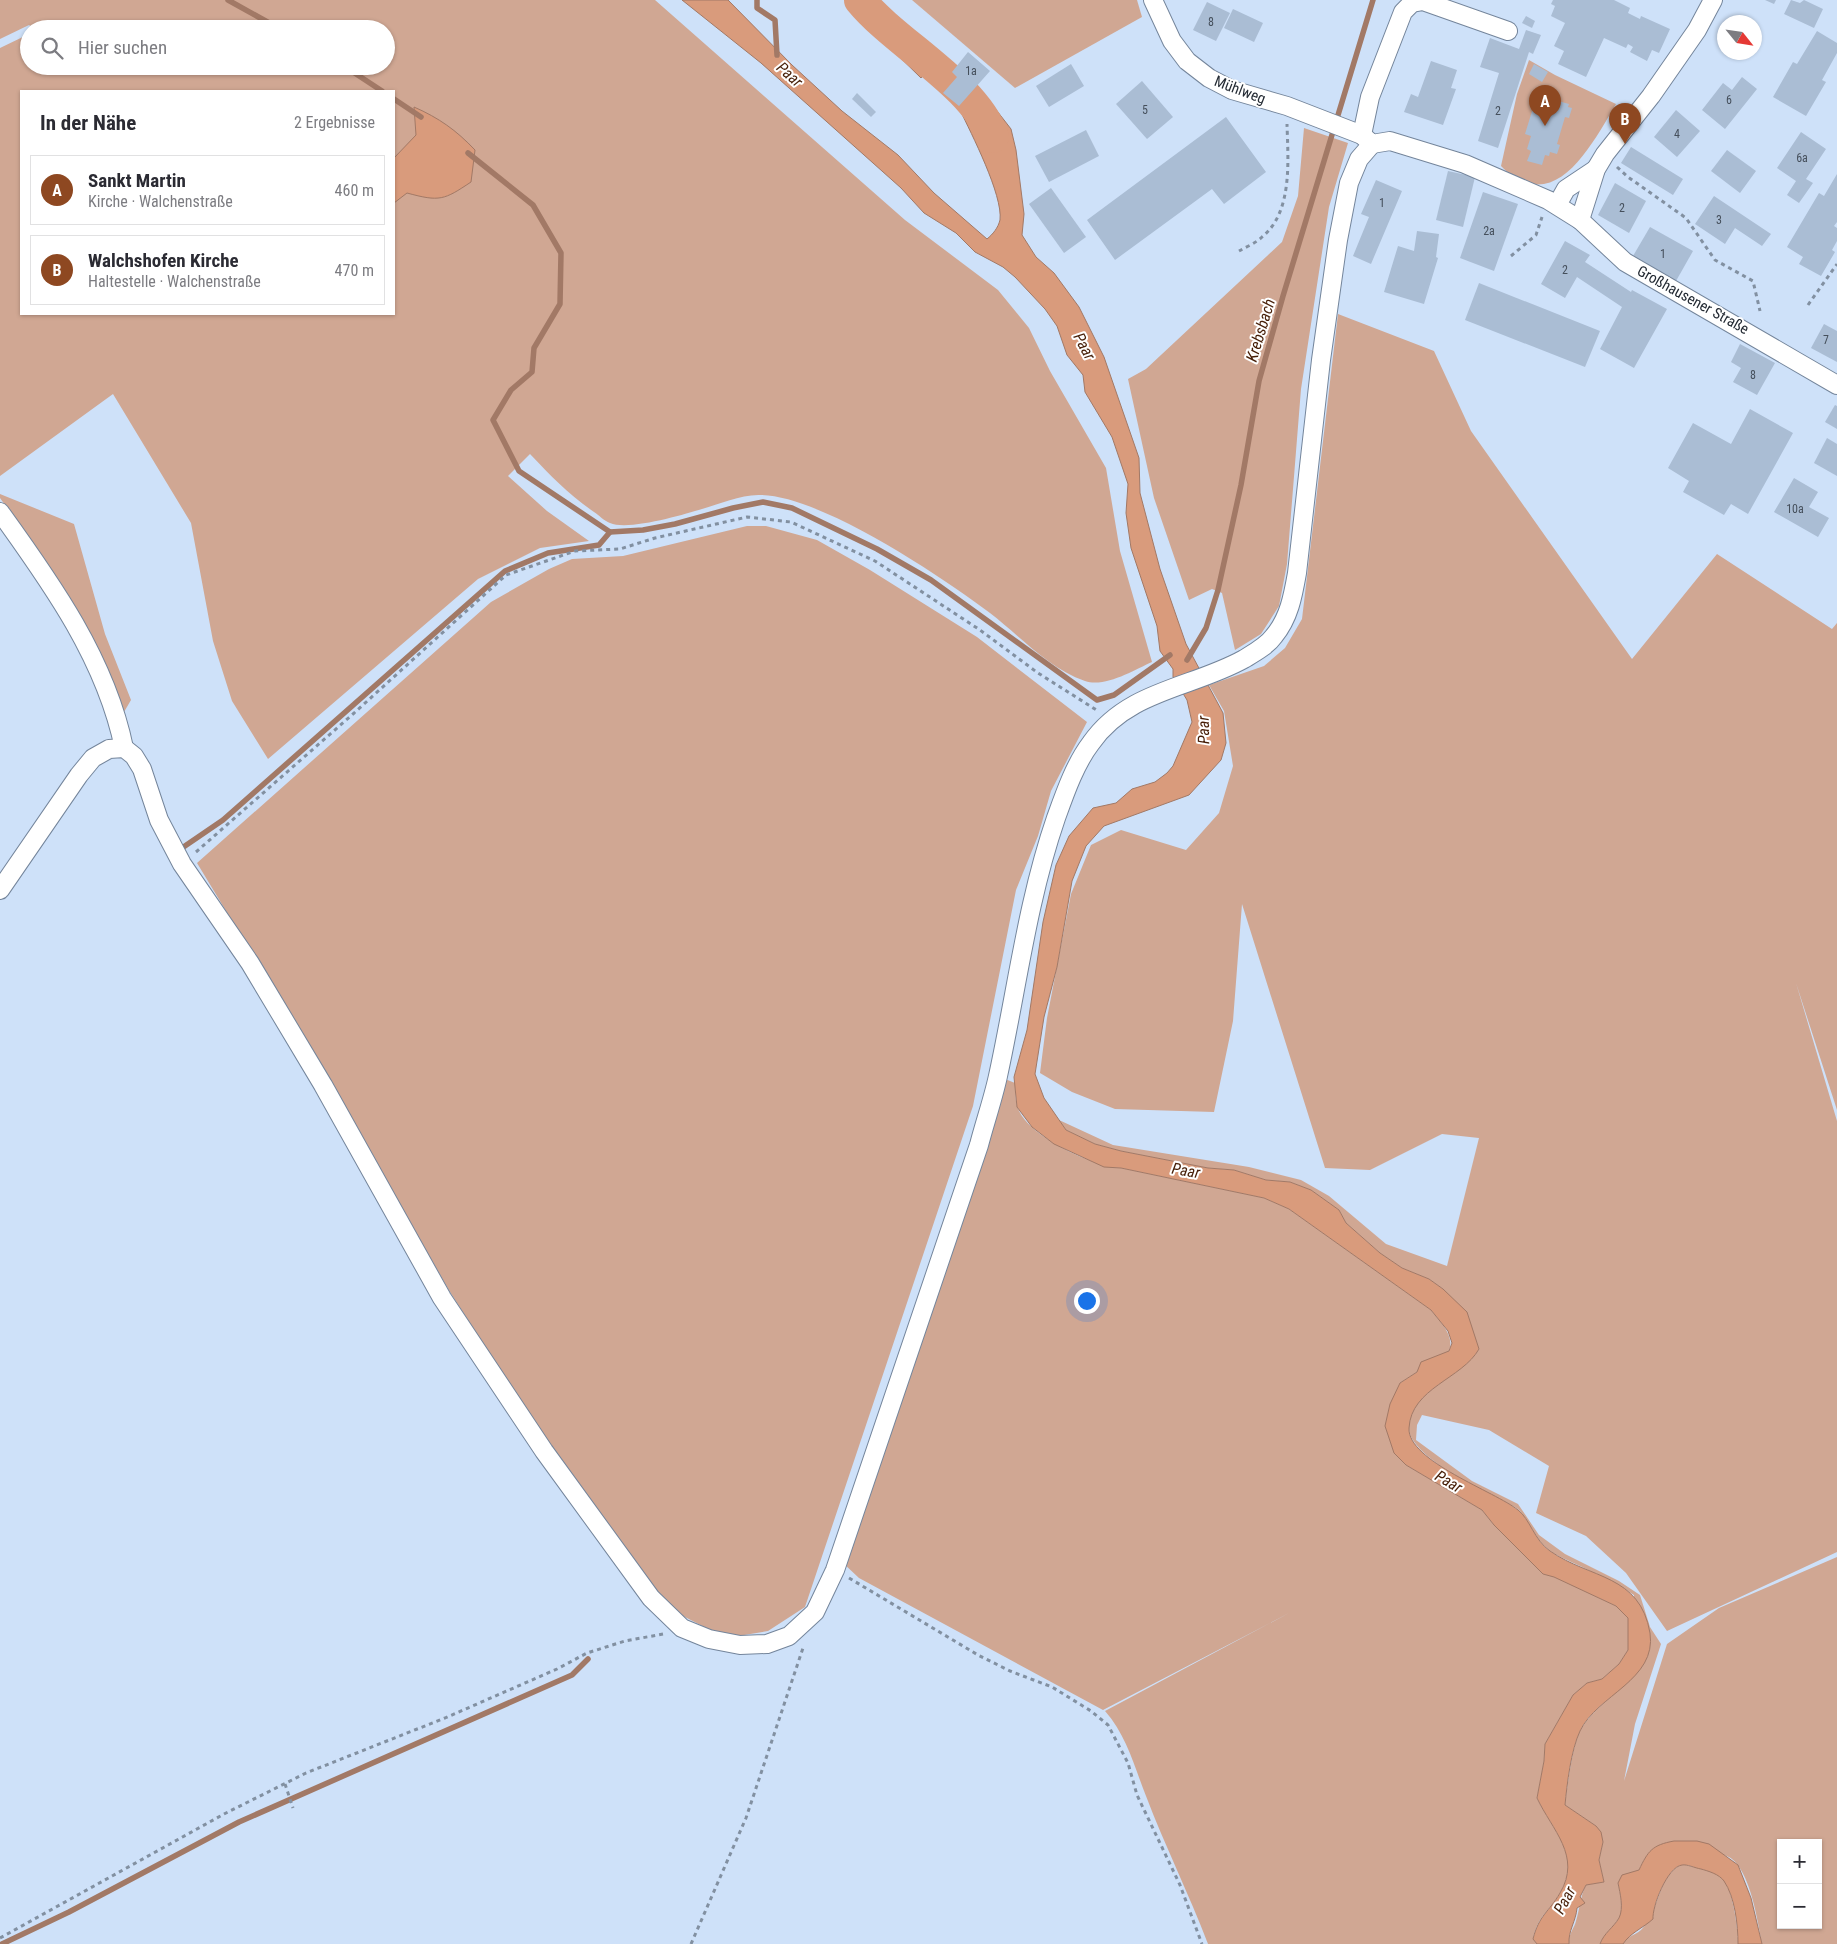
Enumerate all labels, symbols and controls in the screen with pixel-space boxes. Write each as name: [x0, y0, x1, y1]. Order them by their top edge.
house number: 8: [1208, 15, 1214, 29]
north arrow: [1717, 15, 1762, 60]
search box: [20, 20, 395, 75]
icon: search: [38, 34, 66, 62]
text: Hier suchen: [78, 36, 167, 59]
water label: Paar: [773, 58, 807, 92]
house number: 1a: [965, 64, 977, 78]
street label: Mühlweg: [1212, 72, 1268, 108]
pin: A: [1529, 85, 1561, 126]
house number: 6: [1726, 93, 1732, 107]
house number: 5: [1142, 103, 1148, 117]
pin: B: [1609, 103, 1641, 144]
house number: 2: [1495, 104, 1501, 118]
text: In der Nähe: [40, 111, 136, 135]
text: 2 Ergebnisse: [294, 113, 375, 132]
house number: 4: [1674, 127, 1680, 141]
house number: 6a: [1796, 151, 1808, 165]
text: Sankt Martin: [88, 169, 186, 192]
text: A: [52, 181, 62, 200]
text: 460 m: [335, 181, 374, 200]
text: Kirche · Walchenstraße: [88, 192, 233, 211]
house number: 1: [1379, 196, 1385, 210]
house number: 2: [1619, 201, 1625, 215]
house number: 3: [1716, 213, 1722, 227]
house number: 2a: [1483, 224, 1495, 238]
house number: 1: [1660, 247, 1666, 261]
text: Walchshofen Kirche: [88, 249, 239, 272]
text: B: [53, 261, 61, 280]
text: 470 m: [335, 261, 374, 280]
street label: Großhausener Straße: [1634, 262, 1752, 338]
house number: 2: [1562, 263, 1568, 277]
text: Haltestelle · Walchenstraße: [88, 272, 261, 291]
water label: Krebsbach: [1242, 296, 1279, 364]
water label: Paar: [1070, 329, 1100, 364]
house number: 7: [1823, 333, 1829, 347]
house number: 8: [1750, 368, 1756, 382]
house number: 10a: [1786, 502, 1804, 516]
water label: Paar: [1194, 714, 1213, 744]
water label: Paar: [1170, 1159, 1203, 1183]
your location: [1074, 1288, 1100, 1314]
water label: Paar: [1432, 1466, 1467, 1497]
map controls: [1777, 1839, 1822, 1929]
button: +: [1777, 1839, 1822, 1884]
water label: Paar: [1549, 1882, 1580, 1917]
button: −: [1777, 1884, 1822, 1929]

